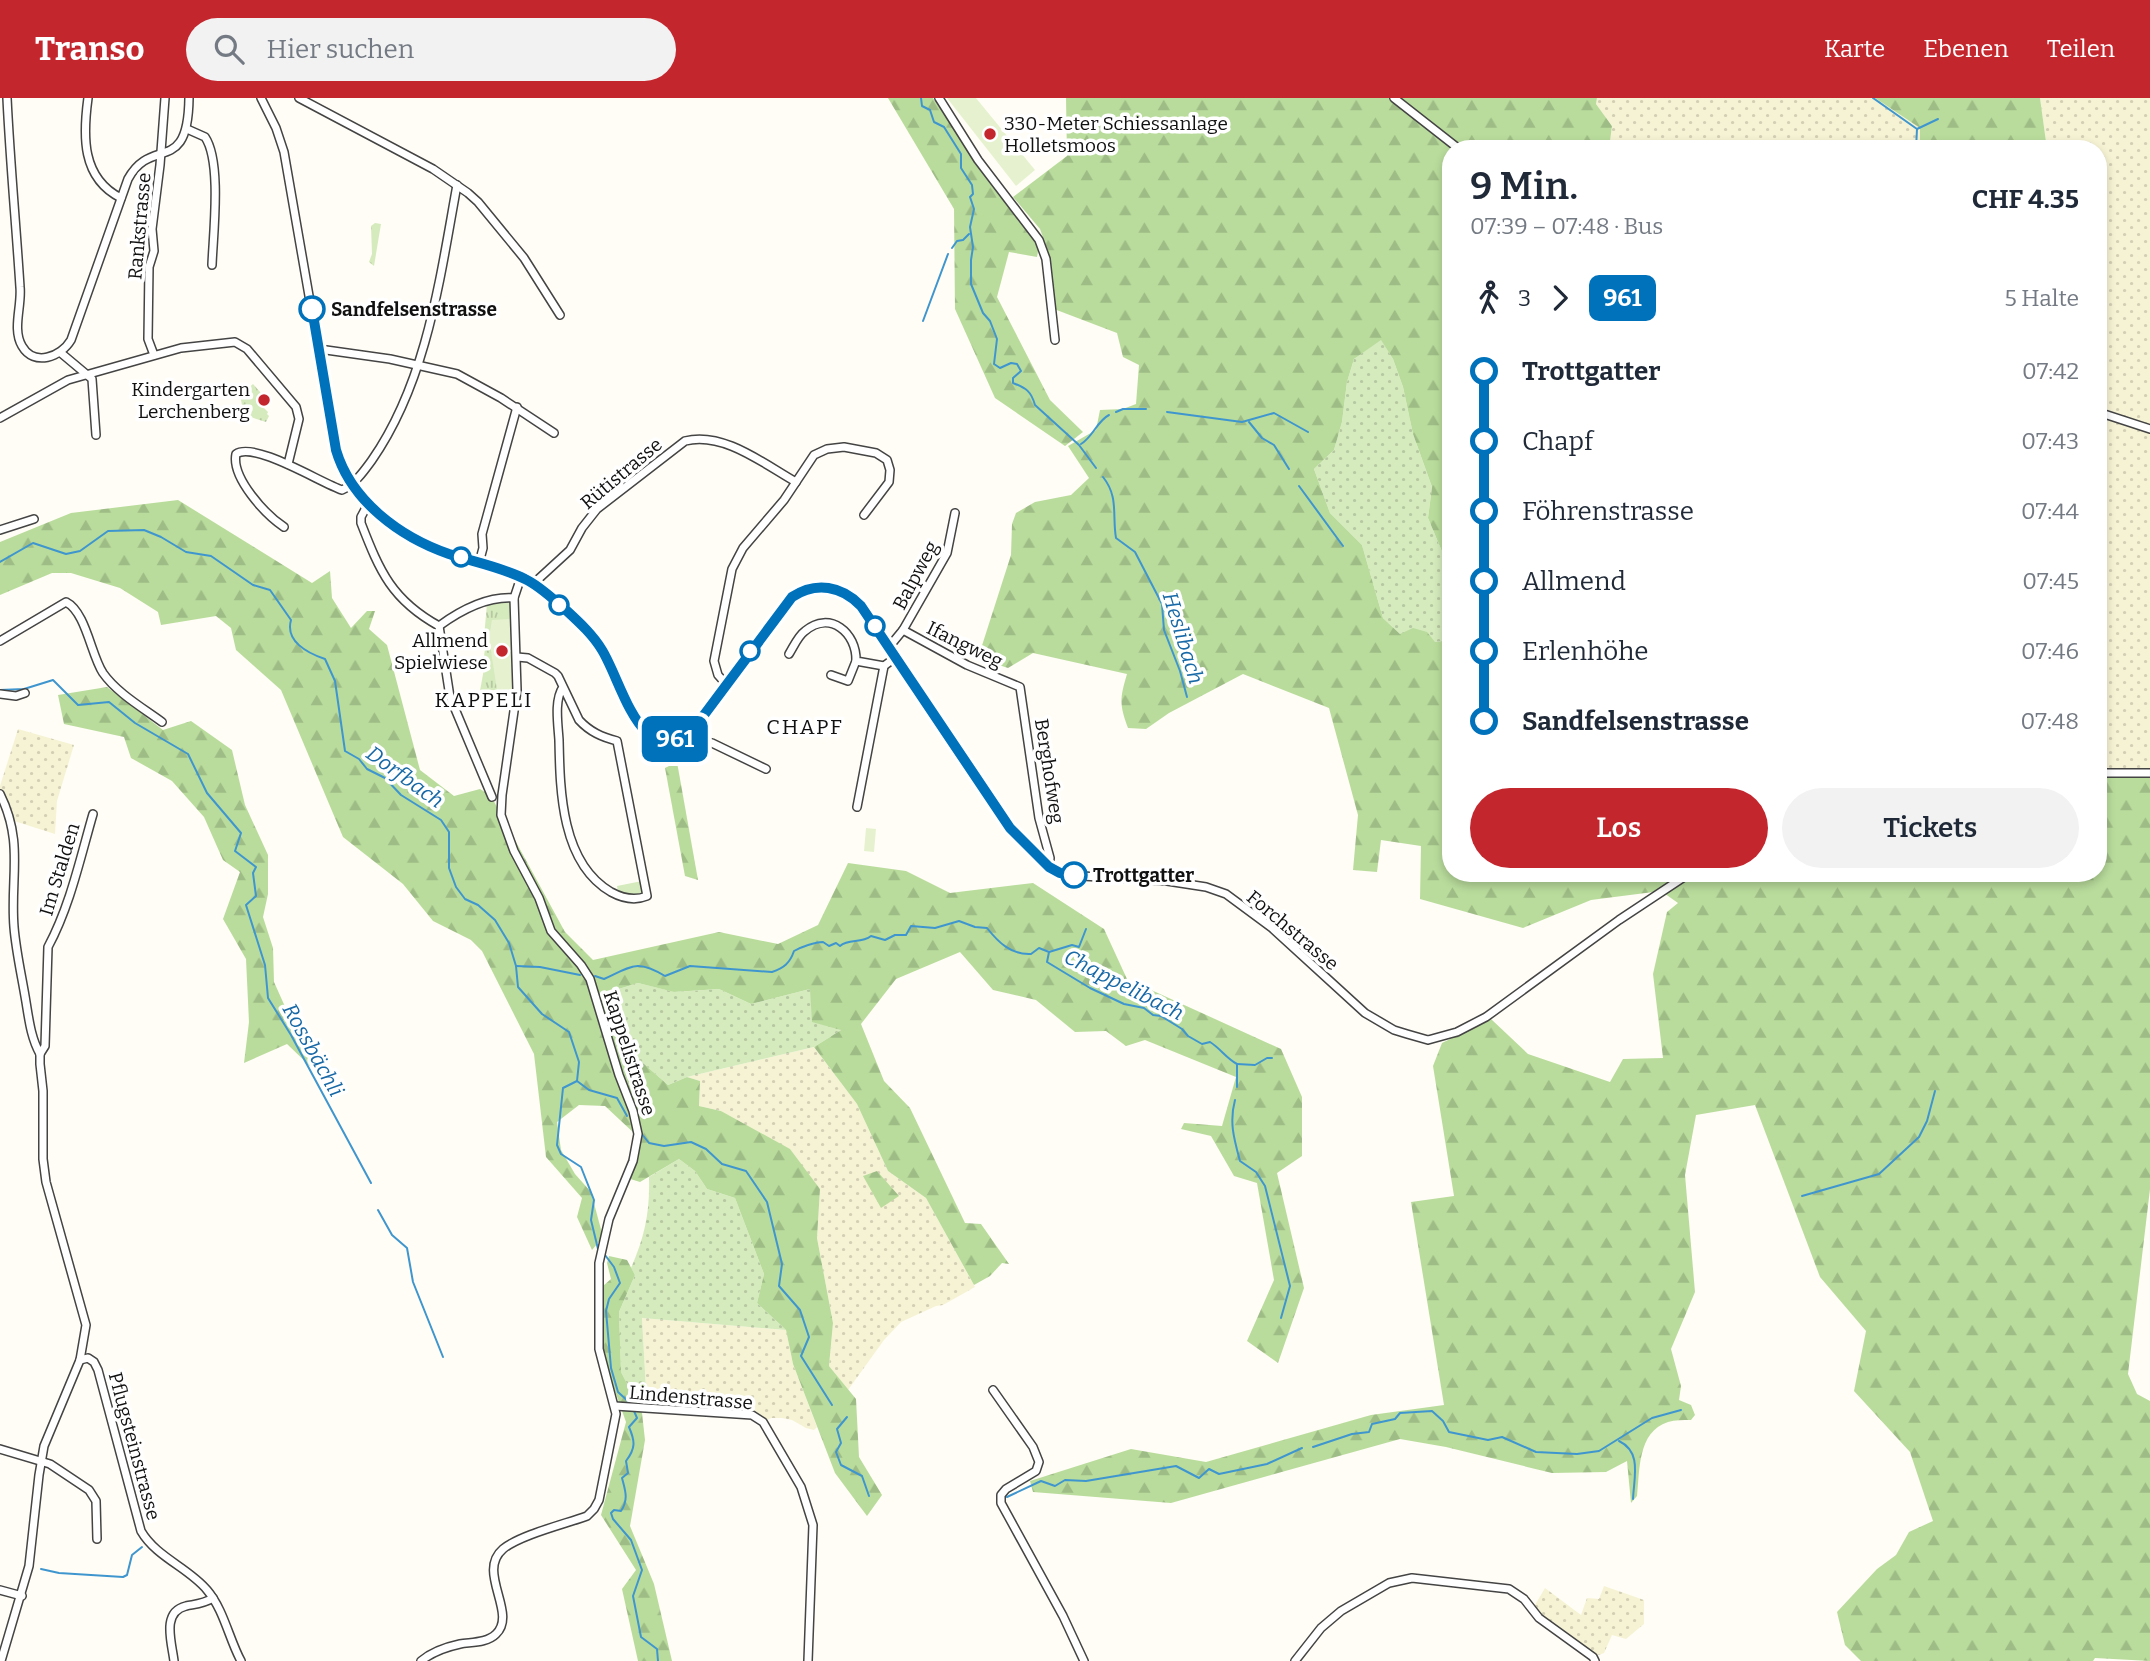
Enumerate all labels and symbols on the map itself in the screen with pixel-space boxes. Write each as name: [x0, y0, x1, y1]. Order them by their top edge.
place label: 330-Meter Schiessanlage Holletsmoos: [1004, 112, 1228, 157]
marker: 330-Meter Schiessanlage Holletsmoos: [982, 126, 998, 142]
street label: Rankstrasse: [123, 171, 156, 281]
marker: Sandfelsenstrasse: [299, 296, 325, 322]
place label: Sandfelsenstrasse: [331, 298, 497, 321]
place label: Kindergarten Lerchenberg: [131, 378, 250, 423]
marker: Kindergarten Lerchenberg: [256, 392, 272, 408]
street label: Rütistrasse: [576, 433, 667, 514]
street label: Balpweg: [888, 537, 943, 614]
unlabelled marker: [451, 547, 471, 567]
water label: Heslibach: [1157, 589, 1209, 687]
unlabelled marker: [549, 595, 569, 615]
unlabelled marker: [865, 616, 885, 636]
street label: Ifangweg: [923, 616, 1007, 673]
place label: Allmend Spielwiese: [394, 629, 488, 674]
unlabelled marker: [740, 641, 760, 661]
marker: Allmend Spielwiese: [494, 643, 510, 659]
district label: KAPPELI: [435, 687, 533, 713]
district label: CHAPF: [766, 714, 844, 740]
line badge: 961: [635, 716, 715, 762]
street label: Berghofweg: [1030, 717, 1069, 826]
water label: Dorfbach: [361, 740, 449, 814]
street label: Im Stalden: [34, 820, 85, 918]
marker: Trottgatter: [1061, 862, 1087, 888]
place label: Trottgatter: [1093, 864, 1194, 887]
street label: Forchstrasse: [1242, 885, 1343, 975]
water label: Chappelibach: [1060, 944, 1188, 1026]
street label: Kappelistrasse: [599, 988, 661, 1118]
water label: Rossbächli: [277, 999, 349, 1101]
street label: Pflugsteinstrasse: [104, 1370, 165, 1523]
street label: Lindenstrasse: [628, 1381, 754, 1414]

